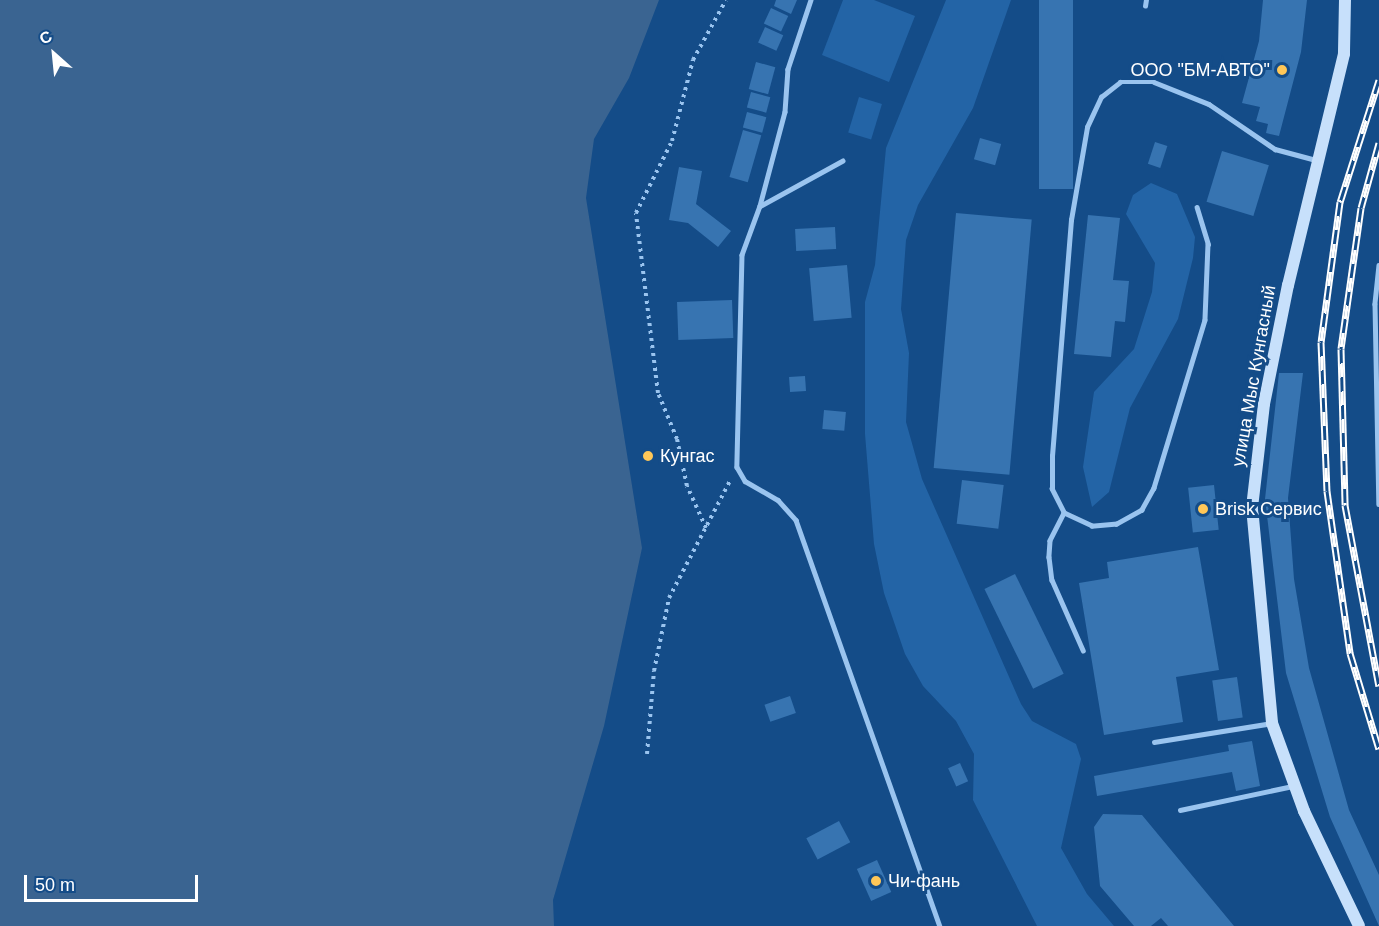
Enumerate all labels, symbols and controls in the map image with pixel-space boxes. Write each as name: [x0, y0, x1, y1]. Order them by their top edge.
north arrow: [24, 24, 84, 84]
text: С: [37, 27, 55, 48]
place label: ООО "БМ-АВТО": [1130, 59, 1270, 81]
marker: ООО "БМ-АВТО": [1275, 63, 1289, 77]
street label: улица Мыс Кунгасный: [1227, 284, 1281, 468]
place label: Кунгас: [660, 445, 715, 467]
marker: Кунгас: [641, 449, 655, 463]
place label: Brisk Сервис: [1215, 498, 1322, 520]
marker: Brisk Сервис: [1196, 502, 1210, 516]
scale bar: [27, 863, 201, 901]
place label: Чи-фань: [888, 870, 960, 892]
marker: Чи-фань: [869, 874, 883, 888]
text: 50 m: [35, 875, 75, 895]

